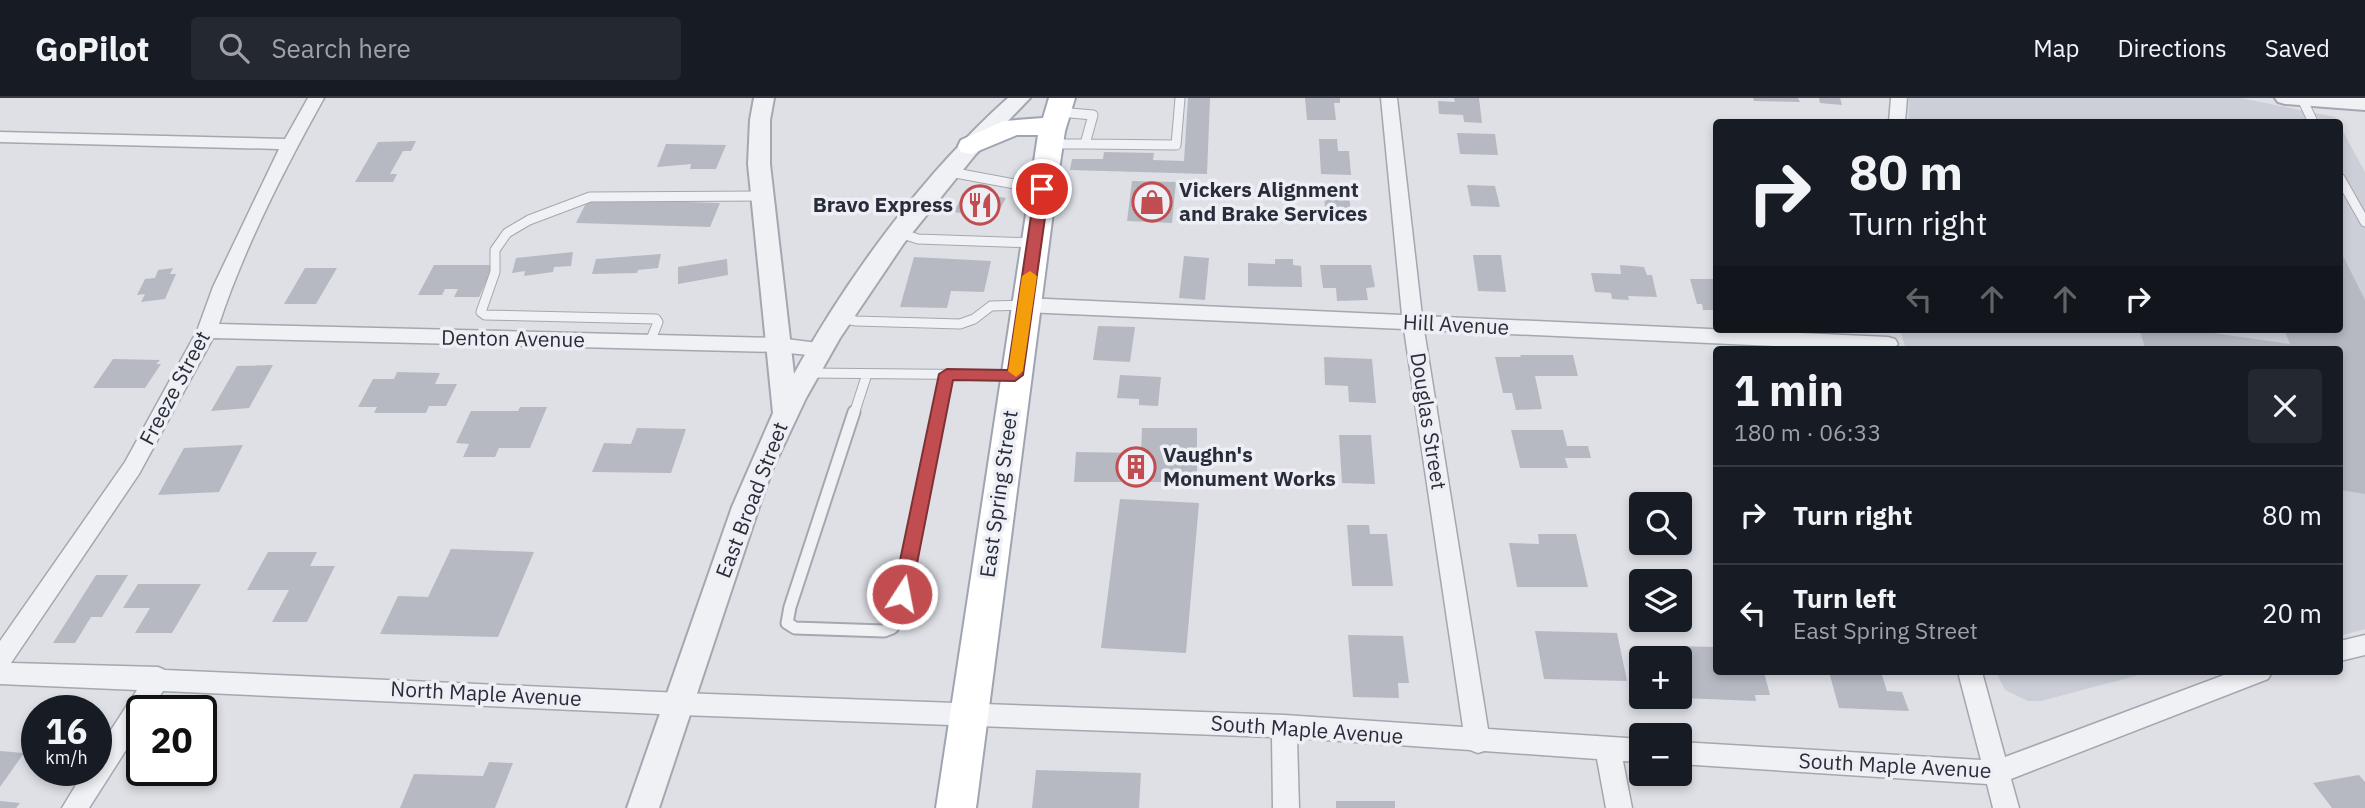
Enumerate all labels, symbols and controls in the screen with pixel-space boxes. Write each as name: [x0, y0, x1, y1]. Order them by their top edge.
search box: [191, 17, 681, 80]
text: GoPilot: [35, 27, 149, 70]
icon: search: [215, 29, 253, 67]
text: Search here: [271, 31, 411, 65]
text: Map: [2033, 32, 2079, 64]
text: Directions: [2117, 32, 2227, 64]
text: Saved: [2265, 32, 2330, 64]
text: 80 m: [1849, 140, 1963, 203]
icon: right: [1734, 147, 1825, 238]
pin: [1012, 159, 1072, 219]
icon: arrive: [1023, 170, 1061, 208]
place label: Vickers Alignment and Brake Services: [1179, 175, 1368, 227]
shop icon: Vickers Alignment and Brake Services: [1131, 181, 1173, 223]
restaurant icon: Bravo Express: [959, 184, 1001, 226]
place label: Bravo Express: [813, 190, 953, 218]
text: Turn right: [1849, 202, 1987, 244]
icon: left: [1900, 280, 1938, 318]
icon: ahead: [1973, 280, 2011, 318]
icon: ahead: [2046, 280, 2084, 318]
icon: right: [2119, 280, 2157, 318]
street label: Hill Avenue: [1402, 307, 1510, 341]
street label: Denton Avenue: [441, 323, 585, 353]
street label: Freeze Street: [132, 326, 216, 450]
street label: Douglas Street: [1404, 350, 1454, 491]
text: 1 min: [1734, 363, 1844, 418]
button: close: [2248, 369, 2322, 443]
street label: East Spring Street: [972, 408, 1024, 579]
text: 180 m · 06:33: [1734, 417, 1881, 447]
street label: East Broad Street: [708, 418, 794, 582]
place label: Vaughn's Monument Works: [1163, 440, 1336, 492]
building icon: Vaughn's Monument Works: [1115, 446, 1157, 488]
map controls: [1629, 492, 1692, 786]
button: search: [1629, 492, 1692, 555]
icon: right: [1734, 496, 1772, 534]
text: Turn right: [1793, 498, 1912, 532]
text: 80 m: [2262, 498, 2322, 532]
position arrow: [865, 557, 939, 631]
button: layers: [1629, 569, 1692, 632]
text: Turn left: [1793, 581, 1896, 615]
icon: left: [1734, 594, 1772, 632]
text: 20 m: [2262, 596, 2322, 630]
text: East Spring Street: [1793, 615, 1978, 645]
button: +: [1629, 646, 1692, 709]
street label: North Maple Avenue: [390, 674, 582, 712]
speed limit sign: 20: [126, 695, 217, 786]
text: 16: [45, 708, 88, 754]
street label: South Maple Avenue: [1210, 708, 1404, 750]
button: −: [1629, 723, 1692, 786]
text: km/h: [45, 746, 88, 769]
street label: South Maple Avenue: [1798, 746, 1992, 784]

